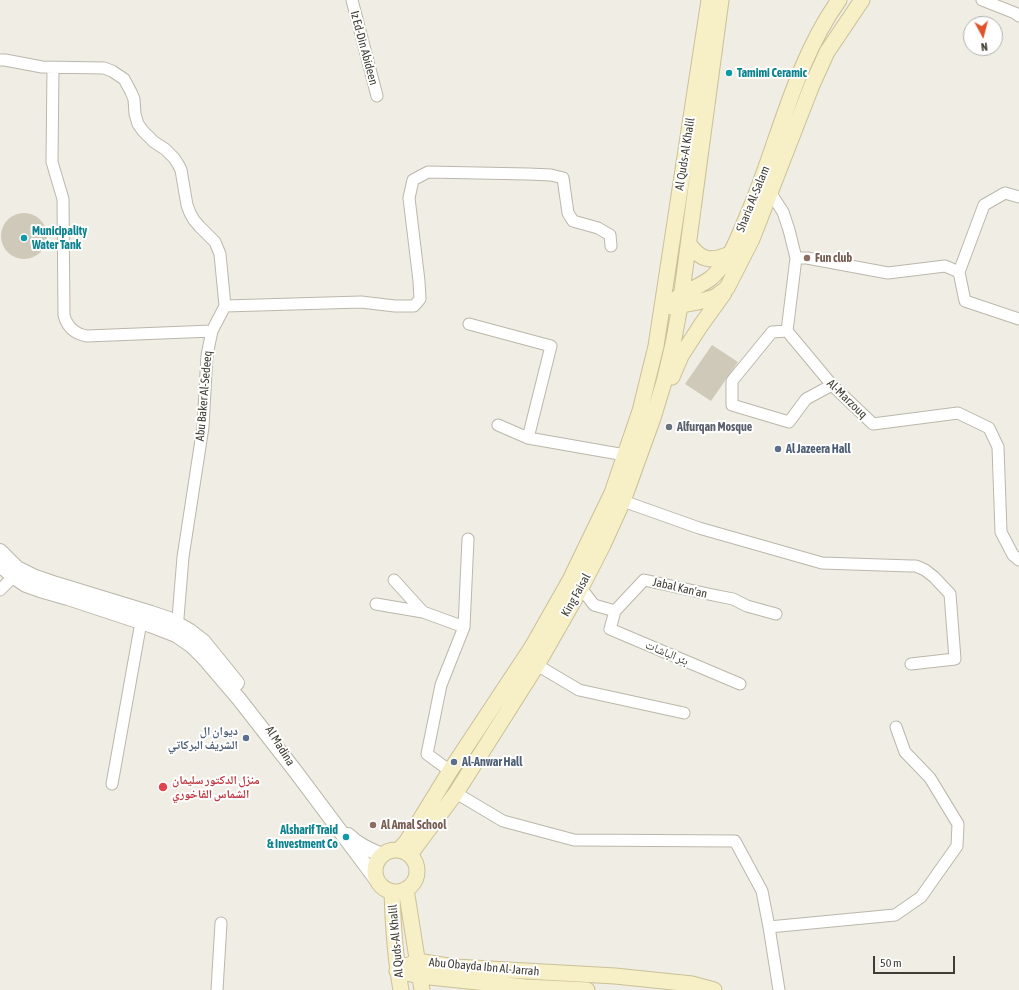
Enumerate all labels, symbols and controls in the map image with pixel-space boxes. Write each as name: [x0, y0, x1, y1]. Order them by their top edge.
street label: Iz Ed-Din Abideen: [347, 9, 381, 87]
north arrow: [963, 16, 1003, 56]
text: N: [980, 41, 988, 53]
place label: Tamimi Ceramic: [737, 66, 807, 80]
marker: Tamimi Ceramic: [724, 68, 734, 78]
street label: Al Quds-Al Khalil: [672, 117, 698, 191]
street label: Sharia Al-Salam: [733, 164, 773, 234]
place label: Municipality Water Tank: [32, 224, 87, 252]
marker: Municipality Water Tank: [19, 233, 29, 243]
place label: Fun club: [815, 251, 852, 265]
marker: Fun club: [802, 253, 812, 263]
street label: Abu Baker Al-Sedeeq: [193, 350, 215, 442]
street label: Al-Marzouq: [824, 376, 870, 422]
place label: Alfurqan Mosque: [677, 420, 752, 434]
marker: Alfurqan Mosque: [664, 422, 674, 432]
place label: Al Jazeera Hall: [786, 442, 851, 456]
marker: Al Jazeera Hall: [773, 444, 783, 454]
street label: King Faisal: [558, 571, 594, 619]
street label: Jabal Kan'an: [651, 575, 709, 601]
street label: بئر الباشات: [643, 637, 691, 669]
street label: Al Madina: [262, 723, 298, 769]
place label: ديوان ال الشريف البركاتي: [168, 724, 238, 752]
marker: ديوان ال الشريف البركاتي: [241, 733, 251, 743]
place label: Al-Anwar Hall: [462, 755, 522, 769]
marker: Al-Anwar Hall: [449, 757, 459, 767]
place label: منزل الدكتور سليمان الشماس الفاخوري: [172, 773, 260, 801]
marker: منزل الدكتور سليمان الشماس الفاخوري: [157, 781, 169, 793]
place label: Al Amal School: [381, 818, 446, 832]
marker: Al Amal School: [368, 820, 378, 830]
place label: Alsharif Traid & Investment Co: [267, 823, 338, 851]
marker: Alsharif Traid & Investment Co: [341, 832, 351, 842]
street label: Al Quds-Al Khalil: [386, 904, 406, 978]
scale bar: [875, 948, 957, 974]
street label: Abu Obayda Ibn Al-Jarrah: [428, 955, 540, 979]
text: 50 m: [880, 956, 902, 970]

